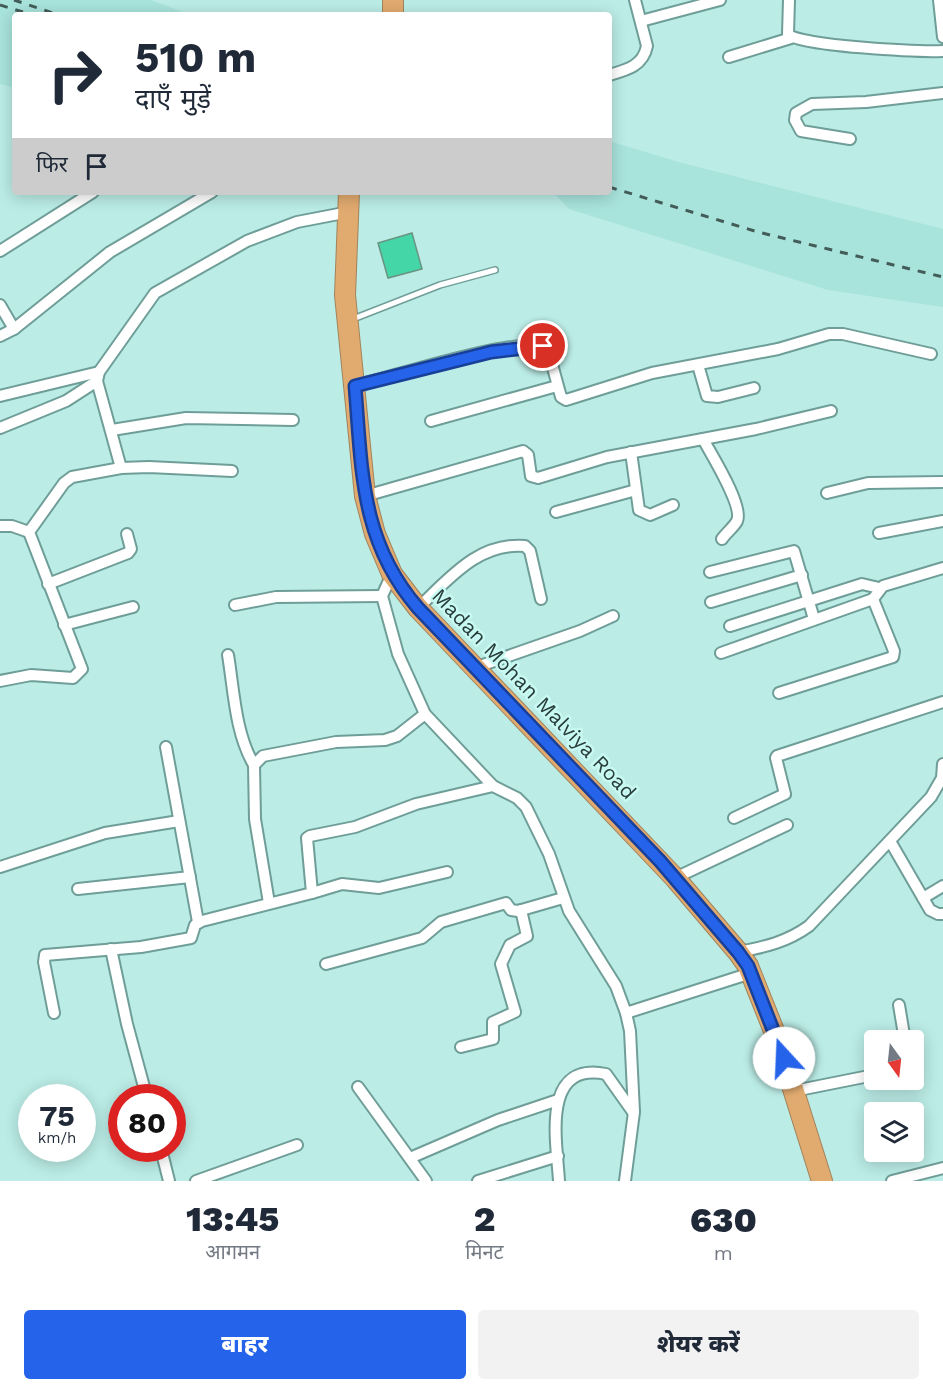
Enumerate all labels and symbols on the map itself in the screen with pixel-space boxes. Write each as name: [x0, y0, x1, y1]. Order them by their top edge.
pin: [517, 320, 568, 371]
street label: Madan Mohan Malviya Road: [427, 583, 642, 804]
position arrow: [752, 1026, 816, 1090]
north arrow: [864, 1030, 924, 1090]
speed limit sign: 80: [108, 1084, 186, 1162]

